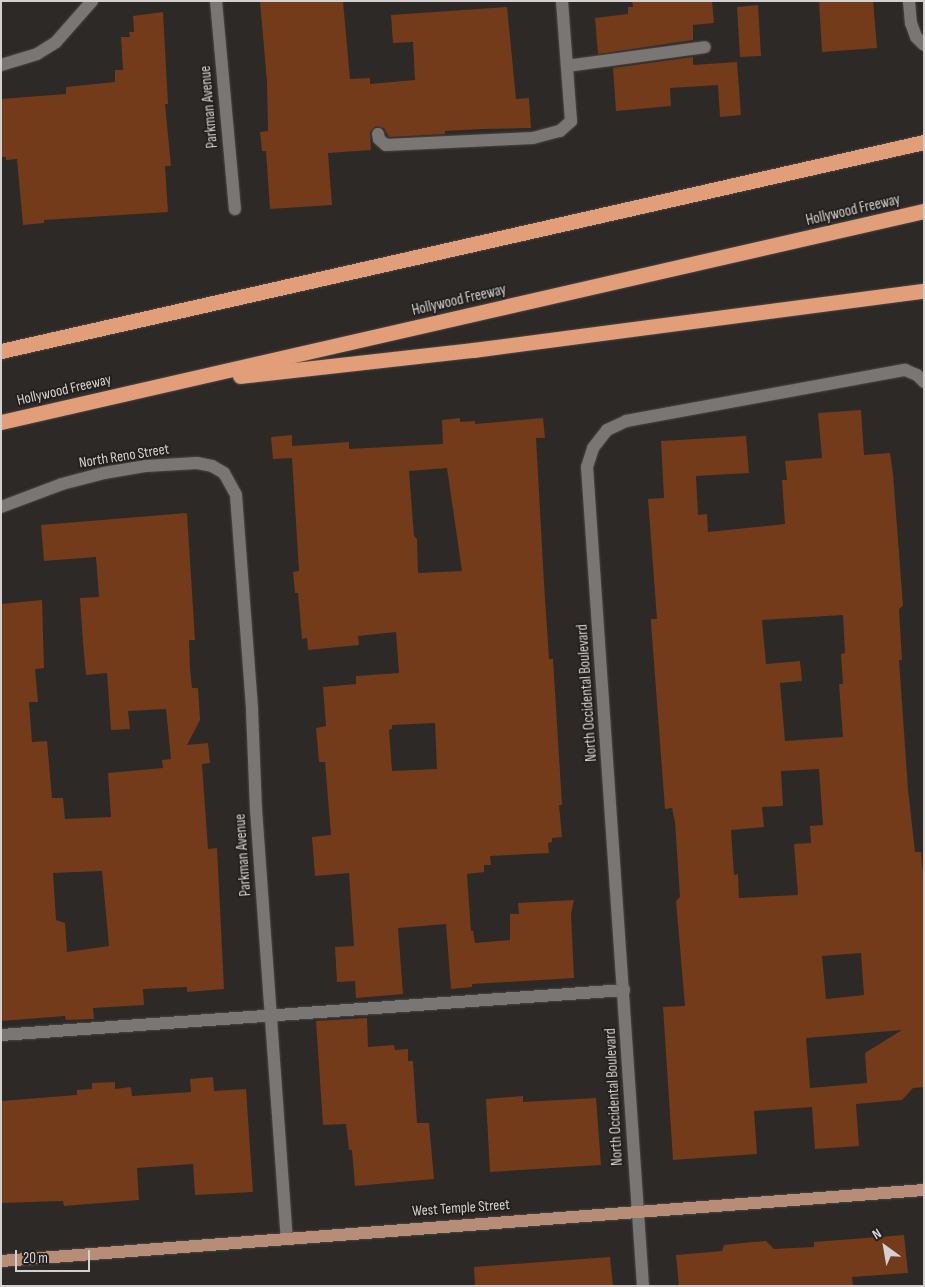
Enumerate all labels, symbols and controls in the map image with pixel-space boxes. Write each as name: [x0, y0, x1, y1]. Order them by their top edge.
street label: Parkman Avenue: [196, 65, 222, 149]
street label: Hollywood Freeway: [804, 190, 902, 230]
street label: Hollywood Freeway: [410, 280, 508, 320]
street label: Hollywood Freeway: [15, 370, 113, 410]
street label: North Reno Street: [78, 440, 170, 472]
street label: North Occidental Boulevard: [573, 624, 601, 762]
street label: Parkman Avenue: [231, 813, 255, 897]
street label: North Occidental Boulevard: [601, 1028, 627, 1166]
street label: West Temple Street: [412, 1196, 510, 1220]
north arrow: [860, 1222, 910, 1272]
text: N: [869, 1225, 884, 1243]
scale bar: [18, 1240, 92, 1272]
text: 20 m: [23, 1249, 48, 1268]

